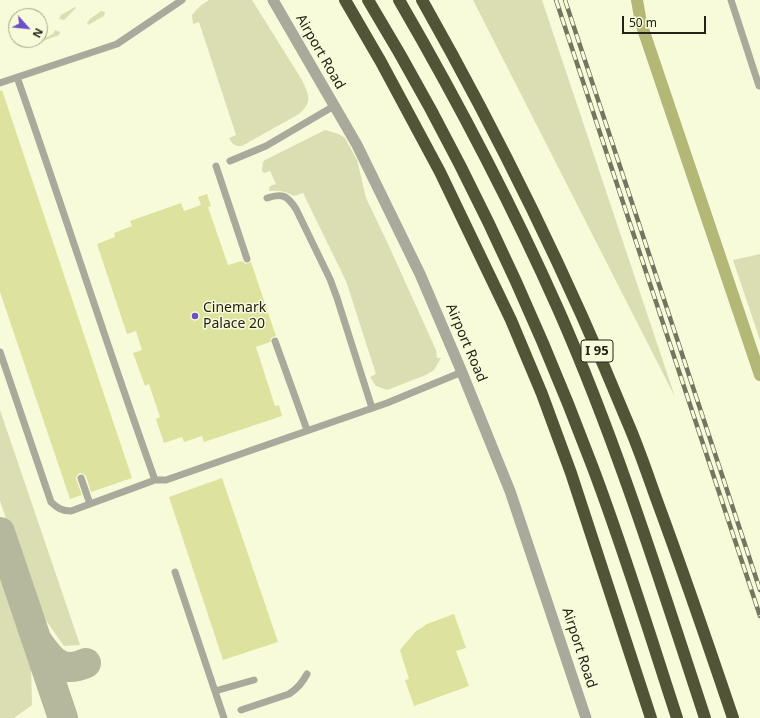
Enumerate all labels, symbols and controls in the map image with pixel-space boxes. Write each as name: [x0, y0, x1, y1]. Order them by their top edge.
north arrow: [8, 8, 48, 48]
scale bar: [624, 8, 708, 34]
street label: Airport Road: [292, 12, 348, 92]
text: 50 m: [629, 14, 657, 31]
text: N: [30, 26, 47, 41]
place label: Cinemark Palace 20: [203, 300, 266, 332]
street label: Airport Road: [442, 301, 490, 385]
marker: Cinemark Palace 20: [190, 311, 200, 321]
road number: I 95: [581, 340, 613, 362]
street label: Airport Road: [558, 606, 600, 690]

